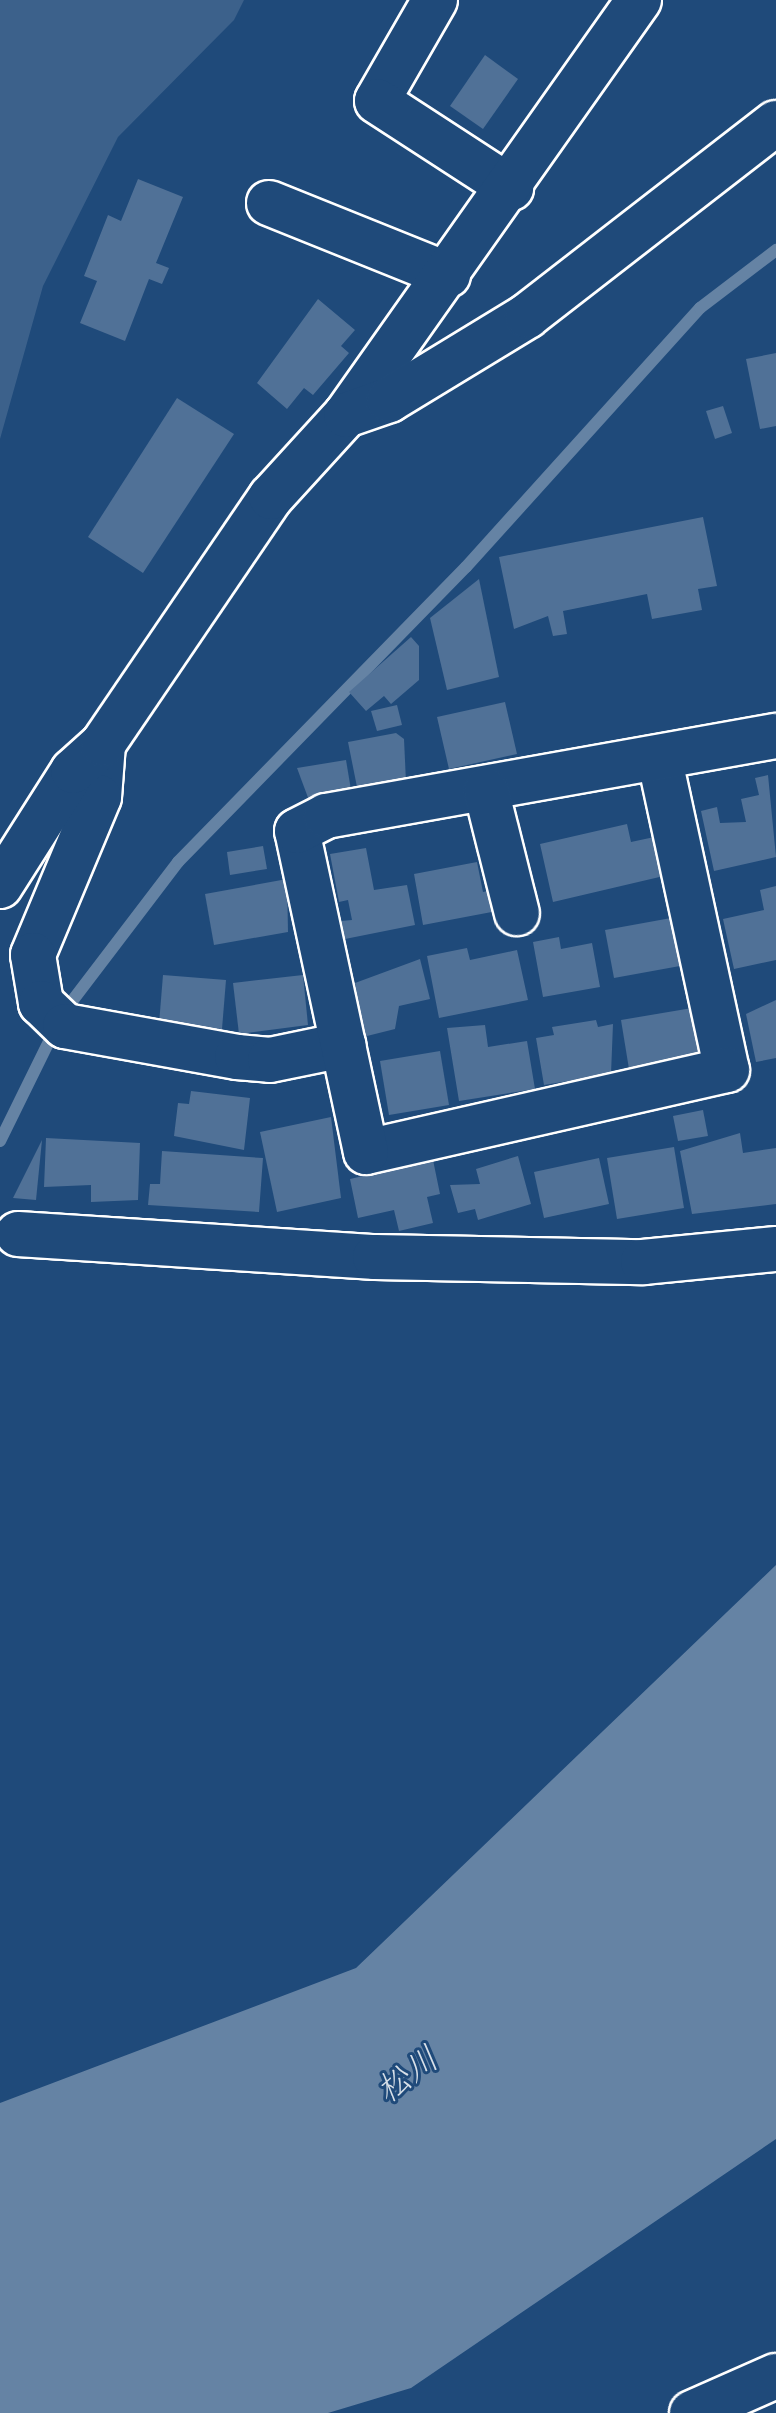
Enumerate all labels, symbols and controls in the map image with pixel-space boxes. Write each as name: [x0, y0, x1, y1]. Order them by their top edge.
water label: 松川: [368, 2037, 446, 2111]

